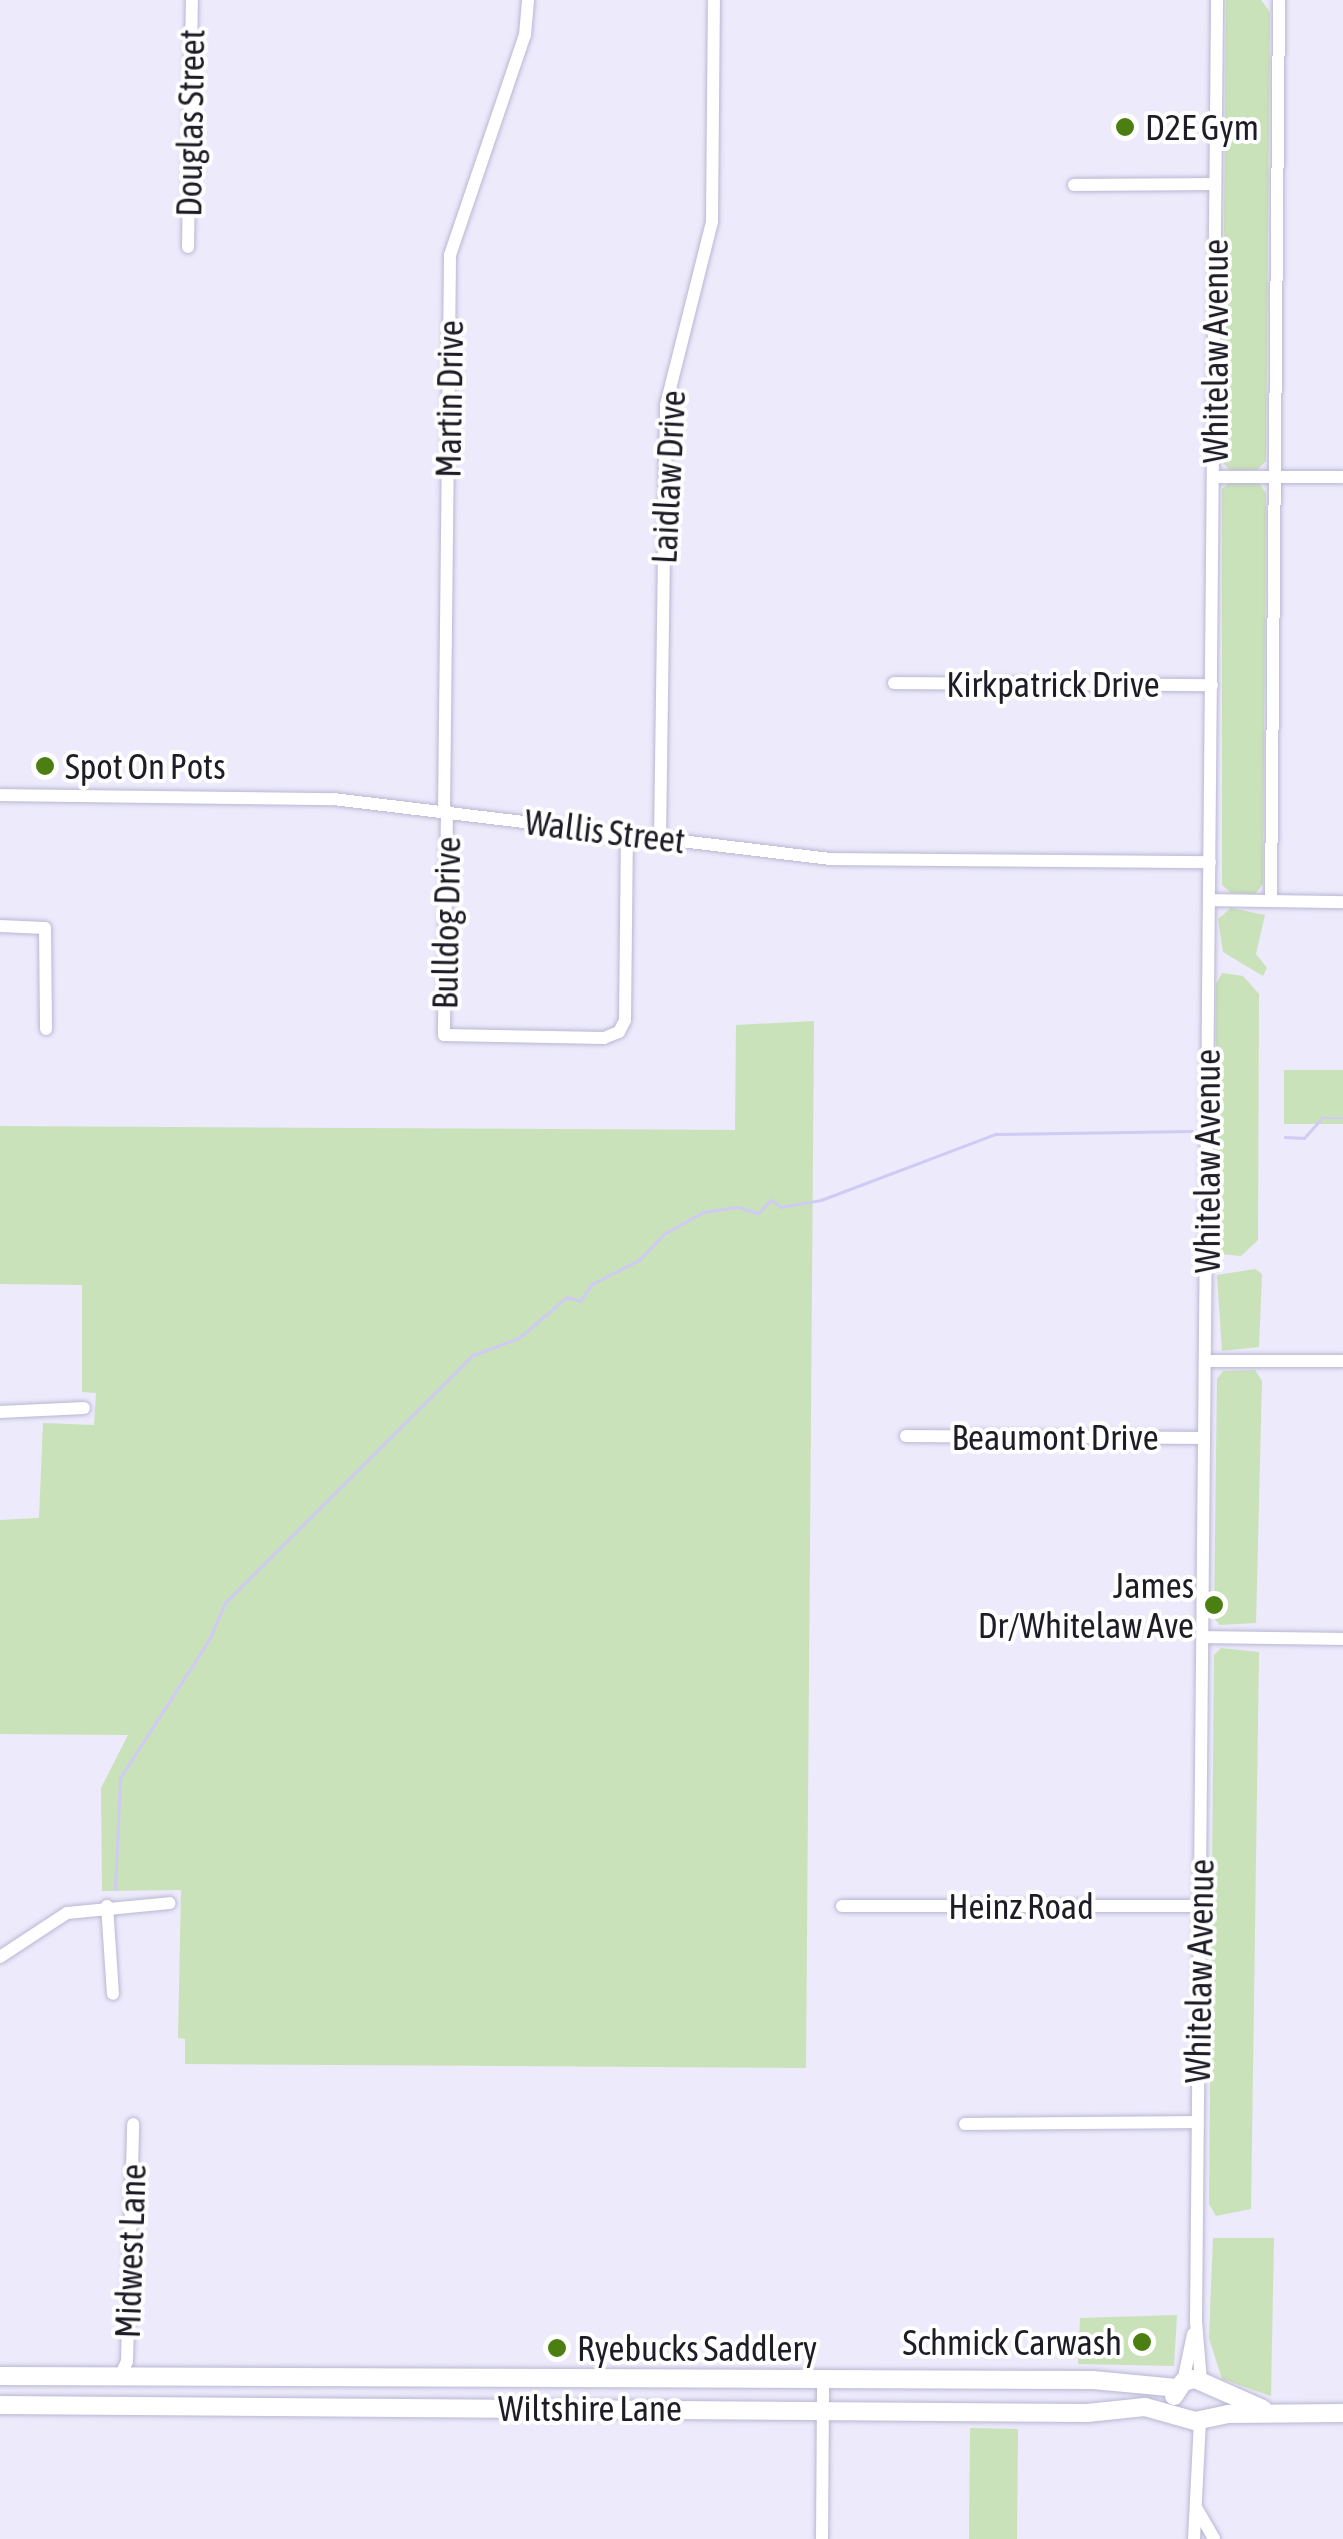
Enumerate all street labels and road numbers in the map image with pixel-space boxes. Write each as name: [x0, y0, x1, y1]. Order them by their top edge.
street label: Douglas Street: [167, 29, 213, 217]
street label: Whitelaw Avenue: [1194, 239, 1236, 463]
street label: Martin Drive: [427, 320, 471, 478]
street label: Laidlaw Drive: [642, 389, 694, 565]
street label: Kirkpatrick Drive: [946, 663, 1160, 705]
street label: Wallis Street: [522, 800, 688, 862]
street label: Bulldog Drive: [423, 836, 469, 1010]
street label: Whitelaw Avenue: [1186, 1049, 1228, 1273]
street label: Beaumont Drive: [951, 1416, 1159, 1458]
street label: Whitelaw Avenue: [1176, 1859, 1222, 2083]
street label: Heinz Road: [948, 1885, 1094, 1927]
street label: Midwest Lane: [106, 2163, 154, 2339]
street label: Wiltshire Lane: [498, 2387, 682, 2429]

